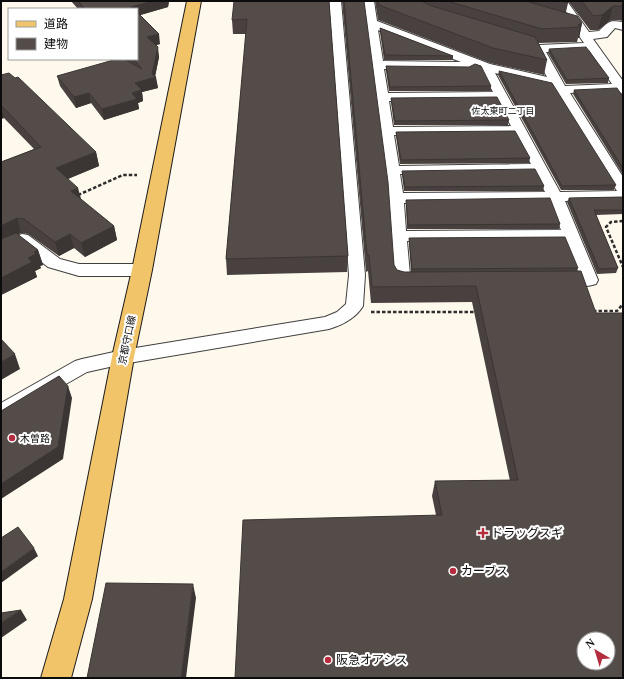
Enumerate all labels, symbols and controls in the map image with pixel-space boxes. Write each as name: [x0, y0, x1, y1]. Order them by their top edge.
legend: [8, 8, 138, 60]
text: 道路: [44, 17, 68, 31]
text: 建物: [44, 37, 68, 51]
district label: 佐太東町二丁目: [470, 106, 535, 116]
street label: 京都守口線: [116, 314, 138, 366]
marker: 木曽路: [7, 433, 17, 443]
place label: 木曽路: [20, 433, 50, 444]
place label: ドラッグスギ: [491, 526, 563, 540]
marker: ドラッグスギ: [478, 528, 488, 538]
place label: カーブス: [461, 564, 508, 578]
marker: カーブス: [448, 566, 458, 576]
north arrow: [576, 631, 616, 671]
text: N: [583, 636, 597, 650]
place label: 阪急オアシス: [336, 653, 408, 667]
marker: 阪急オアシス: [323, 655, 333, 665]

